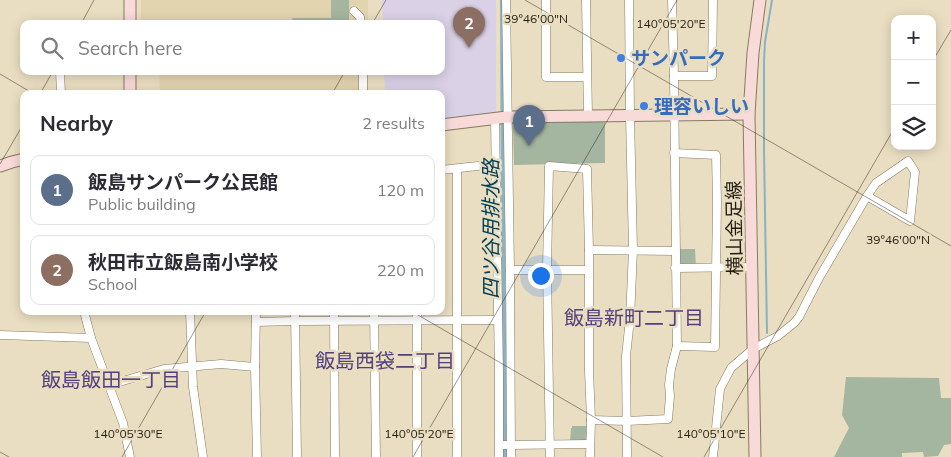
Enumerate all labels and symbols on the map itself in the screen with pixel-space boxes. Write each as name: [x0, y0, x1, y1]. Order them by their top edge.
pin: 2: [453, 7, 485, 48]
text: 39°46'00"N: [504, 11, 568, 26]
text: 140°05'20"E: [636, 16, 706, 31]
place label: サンパーク: [631, 46, 726, 70]
marker: サンパーク: [615, 52, 627, 64]
place label: 理容いしい: [654, 94, 749, 118]
marker: 理容いしい: [638, 100, 650, 112]
pin: 1: [513, 105, 545, 146]
water label: 四ツ谷用排水路: [478, 157, 503, 299]
street label: 横山金足線: [721, 180, 747, 276]
text: 39°46'00"N: [866, 232, 930, 247]
your location: [528, 263, 554, 289]
district label: 飯島新町二丁目: [564, 305, 704, 330]
district label: 飯島西袋二丁目: [315, 348, 455, 373]
district label: 飯島飯田一丁目: [41, 367, 181, 392]
text: 140°05'30"E: [93, 426, 163, 441]
text: 140°05'20"E: [384, 426, 454, 441]
text: 140°05'10"E: [676, 426, 746, 441]

